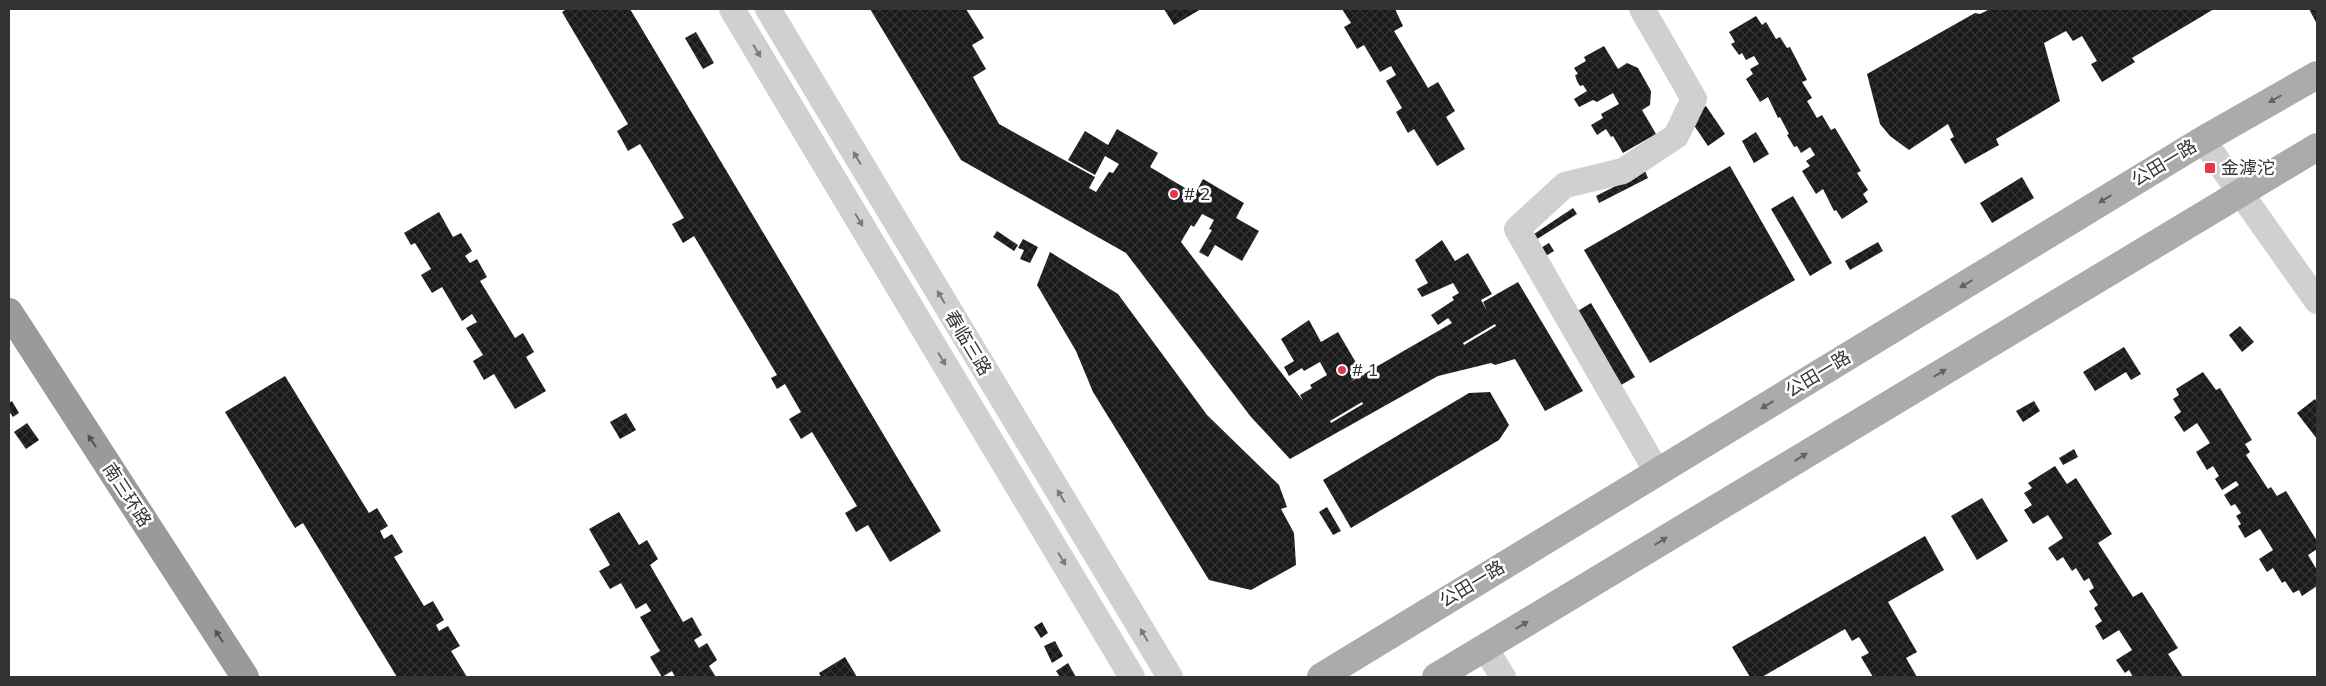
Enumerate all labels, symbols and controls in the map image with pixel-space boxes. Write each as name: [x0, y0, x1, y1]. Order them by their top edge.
one-way arrow: [753, 44, 762, 57]
one-way arrow: [2267, 95, 2282, 103]
street label: 公田一路: [2127, 134, 2201, 191]
one-way arrow: [853, 151, 862, 164]
place label: 金滹沱: [2221, 156, 2275, 179]
marker: 金滹沱: [2203, 161, 2217, 175]
place label: # 2: [1184, 182, 1210, 205]
marker: # 2: [1168, 188, 1180, 200]
one-way arrow: [2098, 195, 2111, 204]
one-way arrow: [855, 213, 864, 226]
one-way arrow: [1959, 279, 1972, 288]
one-way arrow: [936, 291, 945, 304]
street label: 春临三路: [940, 306, 997, 380]
street label: 公田一路: [1781, 345, 1855, 402]
one-way arrow: [938, 353, 947, 366]
place label: # 1: [1352, 358, 1378, 381]
marker: # 1: [1336, 364, 1348, 376]
one-way arrow: [1933, 369, 1946, 378]
one-way arrow: [1761, 400, 1774, 409]
one-way arrow: [88, 435, 97, 448]
one-way arrow: [1794, 453, 1807, 462]
street label: 南三环路: [98, 458, 157, 531]
one-way arrow: [1056, 490, 1065, 503]
one-way arrow: [1655, 537, 1668, 546]
one-way arrow: [1057, 552, 1066, 565]
street label: 公田一路: [1435, 555, 1509, 612]
one-way arrow: [1516, 621, 1529, 630]
one-way arrow: [1140, 629, 1149, 642]
one-way arrow: [214, 630, 224, 643]

